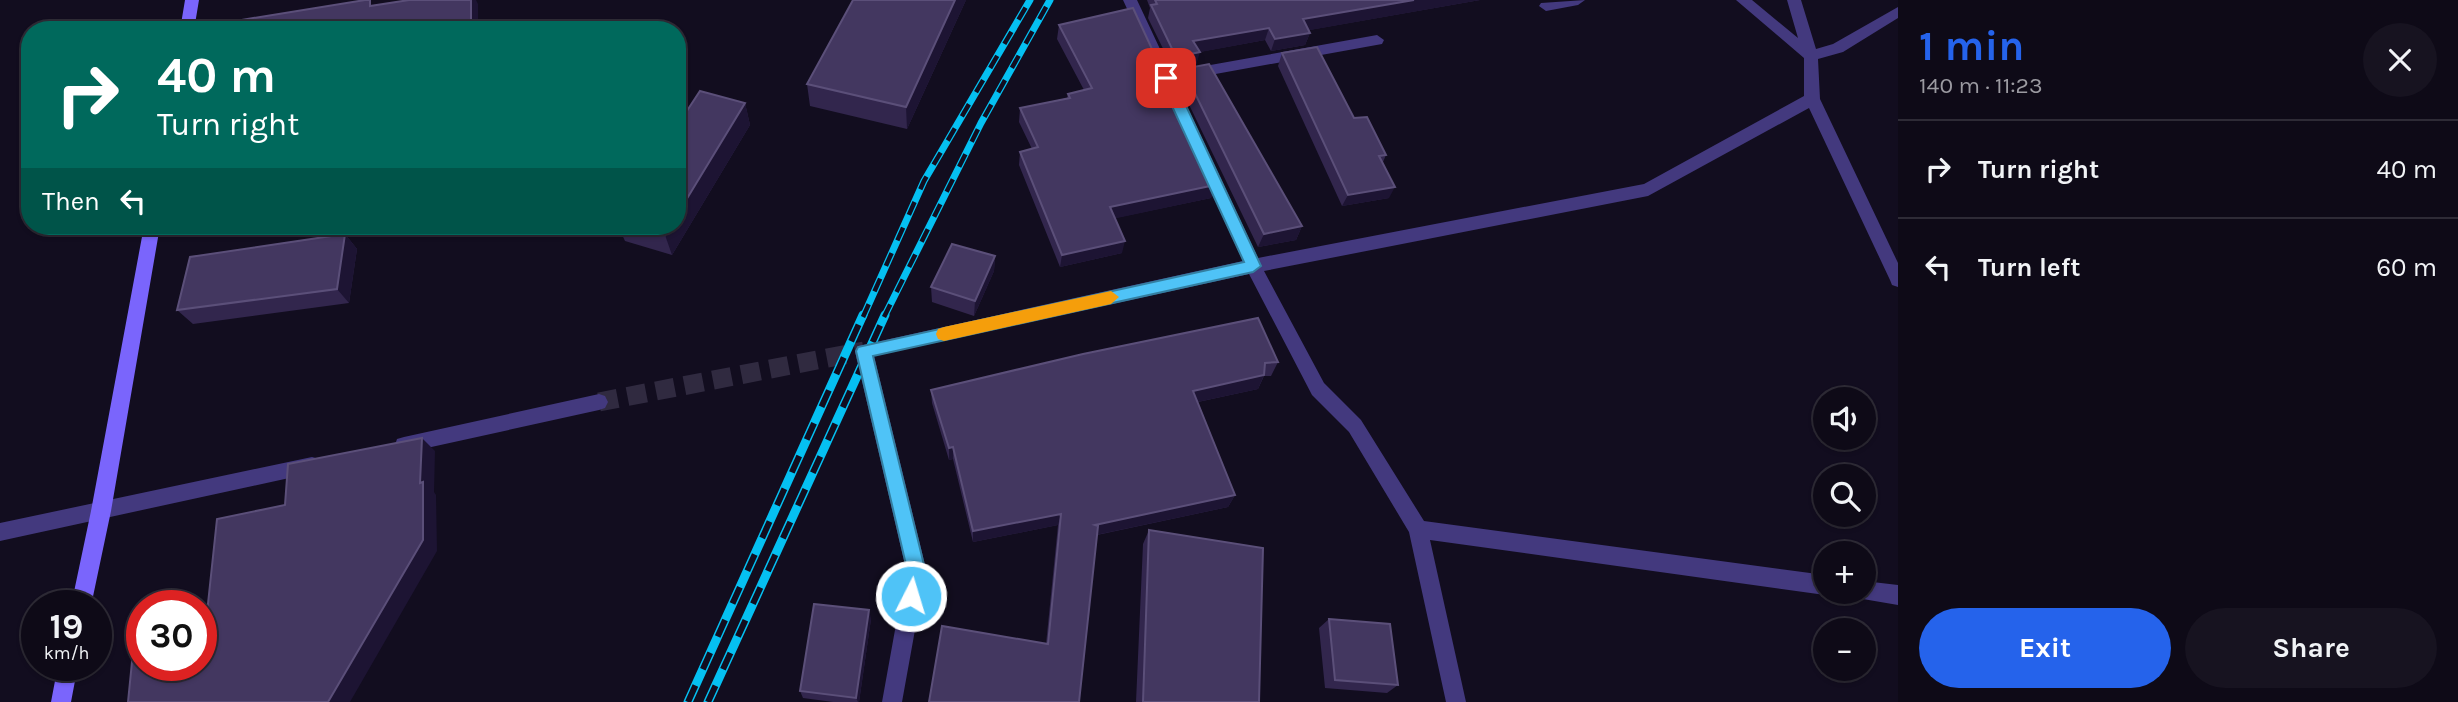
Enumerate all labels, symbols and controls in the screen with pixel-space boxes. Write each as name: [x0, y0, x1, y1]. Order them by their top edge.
text: 1 min: [1919, 21, 2024, 71]
button: close: [2363, 23, 2437, 97]
text: 40 m: [157, 47, 276, 104]
pin: [1136, 48, 1196, 108]
icon: right: [42, 49, 133, 140]
icon: arrive: [1147, 59, 1185, 97]
text: 140 m · 11:23: [1919, 72, 2043, 99]
text: Turn right: [157, 106, 299, 143]
icon: right: [1919, 150, 1957, 188]
text: Turn right: [1978, 154, 2099, 185]
text: 40 m: [2377, 154, 2437, 185]
icon: left: [114, 182, 152, 220]
text: Then: [42, 186, 100, 217]
icon: left: [1919, 248, 1957, 286]
text: Turn left: [1978, 252, 2080, 283]
text: 60 m: [2376, 252, 2437, 283]
map controls: [1813, 387, 1876, 681]
button: sound: [1813, 387, 1876, 450]
button: search: [1813, 464, 1876, 527]
button: +: [1813, 541, 1876, 604]
position arrow: [874, 559, 948, 633]
speed limit sign: 30: [126, 590, 217, 681]
text: 19: [50, 606, 83, 647]
button: Exit: [1919, 608, 2171, 688]
button: Share: [2185, 608, 2437, 688]
button: −: [1813, 618, 1876, 681]
text: km/h: [44, 642, 89, 664]

